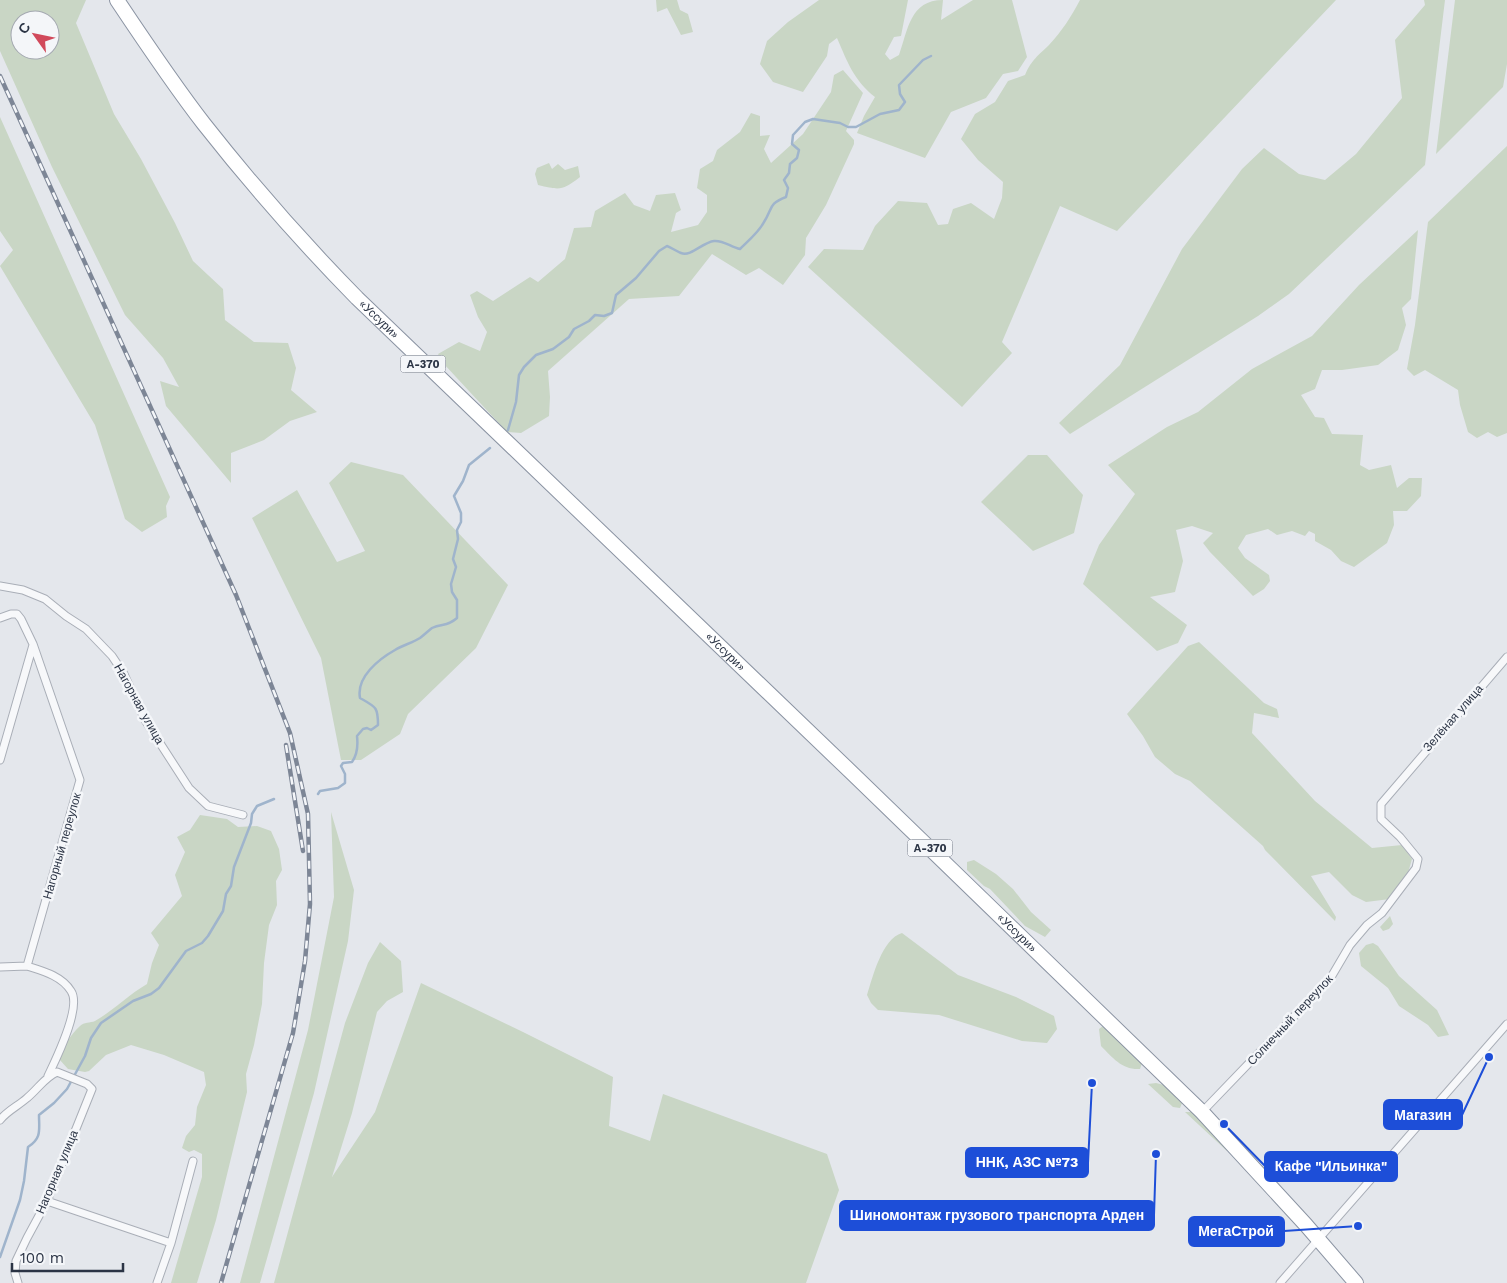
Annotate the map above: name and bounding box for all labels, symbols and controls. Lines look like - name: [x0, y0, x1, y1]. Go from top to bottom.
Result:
- north arrow: [10, 10, 60, 60]
- text: С: [15, 19, 34, 37]
- street label: «Уссури»: [356, 297, 402, 342]
- road number: А-370: [400, 356, 446, 372]
- street label: «Уссури»: [703, 629, 748, 674]
- street label: Нагорная улица: [111, 661, 167, 747]
- street label: Зелёная улица: [1420, 681, 1486, 754]
- street label: Нагорный переулок: [40, 790, 84, 901]
- road number: А-370: [908, 840, 952, 856]
- street label: «Уссури»: [994, 910, 1040, 955]
- street label: Солнечный переулок: [1244, 971, 1336, 1068]
- callout: Магазин: [1384, 1100, 1462, 1129]
- text: Магазин: [1394, 1107, 1452, 1123]
- street label: Нагорная улица: [33, 1128, 81, 1216]
- callout: ННК, АЗС №73: [966, 1148, 1088, 1177]
- callout: Кафе "Ильинка": [1265, 1152, 1397, 1181]
- text: ННК, АЗС №73: [976, 1154, 1078, 1170]
- text: Кафе "Ильинка": [1275, 1158, 1387, 1174]
- callout: Шиномонтаж грузового транспорта Арден: [840, 1201, 1154, 1230]
- text: Шиномонтаж грузового транспорта Арден: [850, 1207, 1144, 1223]
- callout: МегаСтрой: [1189, 1217, 1284, 1246]
- text: МегаСтрой: [1198, 1223, 1274, 1239]
- scale bar: [12, 1240, 124, 1272]
- text: 100 m: [20, 1249, 64, 1267]

